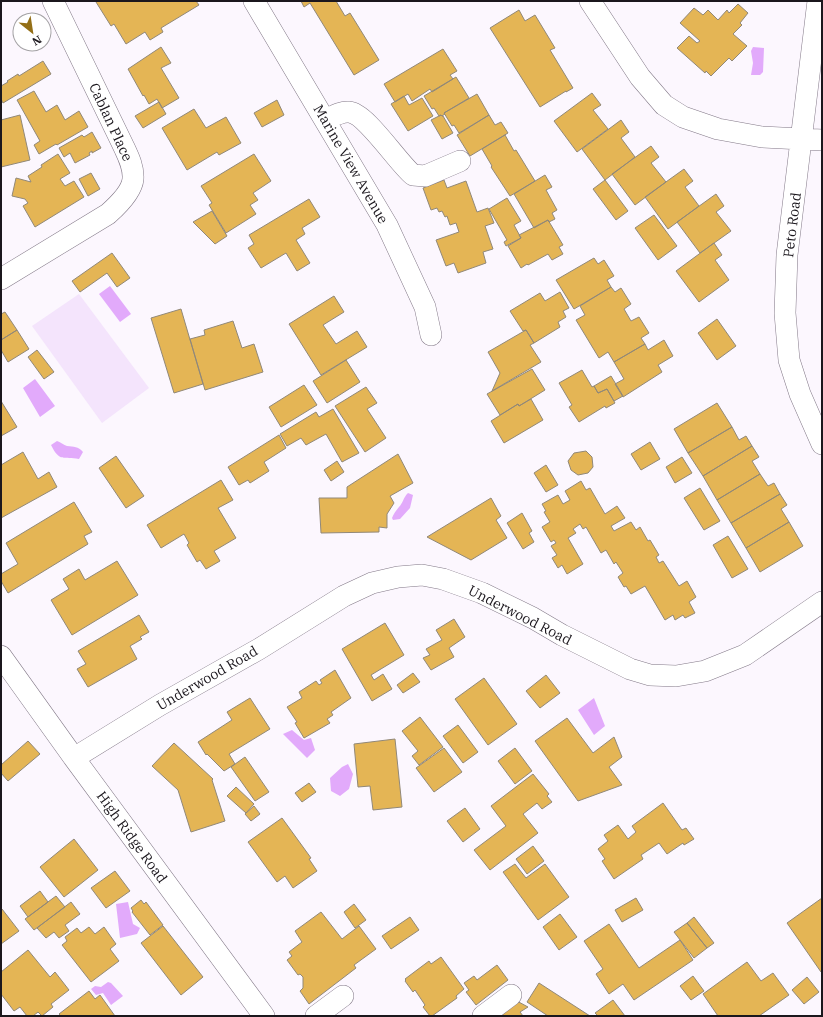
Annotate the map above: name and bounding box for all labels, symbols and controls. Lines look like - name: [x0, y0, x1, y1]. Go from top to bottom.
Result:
- north arrow: [12, 12, 52, 52]
- text: N: [29, 32, 44, 49]
- street label: Cablan Place: [85, 80, 137, 164]
- street label: Marine View Avenue: [310, 101, 392, 227]
- street label: Peto Road: [779, 191, 805, 259]
- street label: Underwood Road: [465, 581, 575, 649]
- street label: Underwood Road: [153, 641, 261, 714]
- street label: High Ridge Road: [93, 788, 172, 887]

